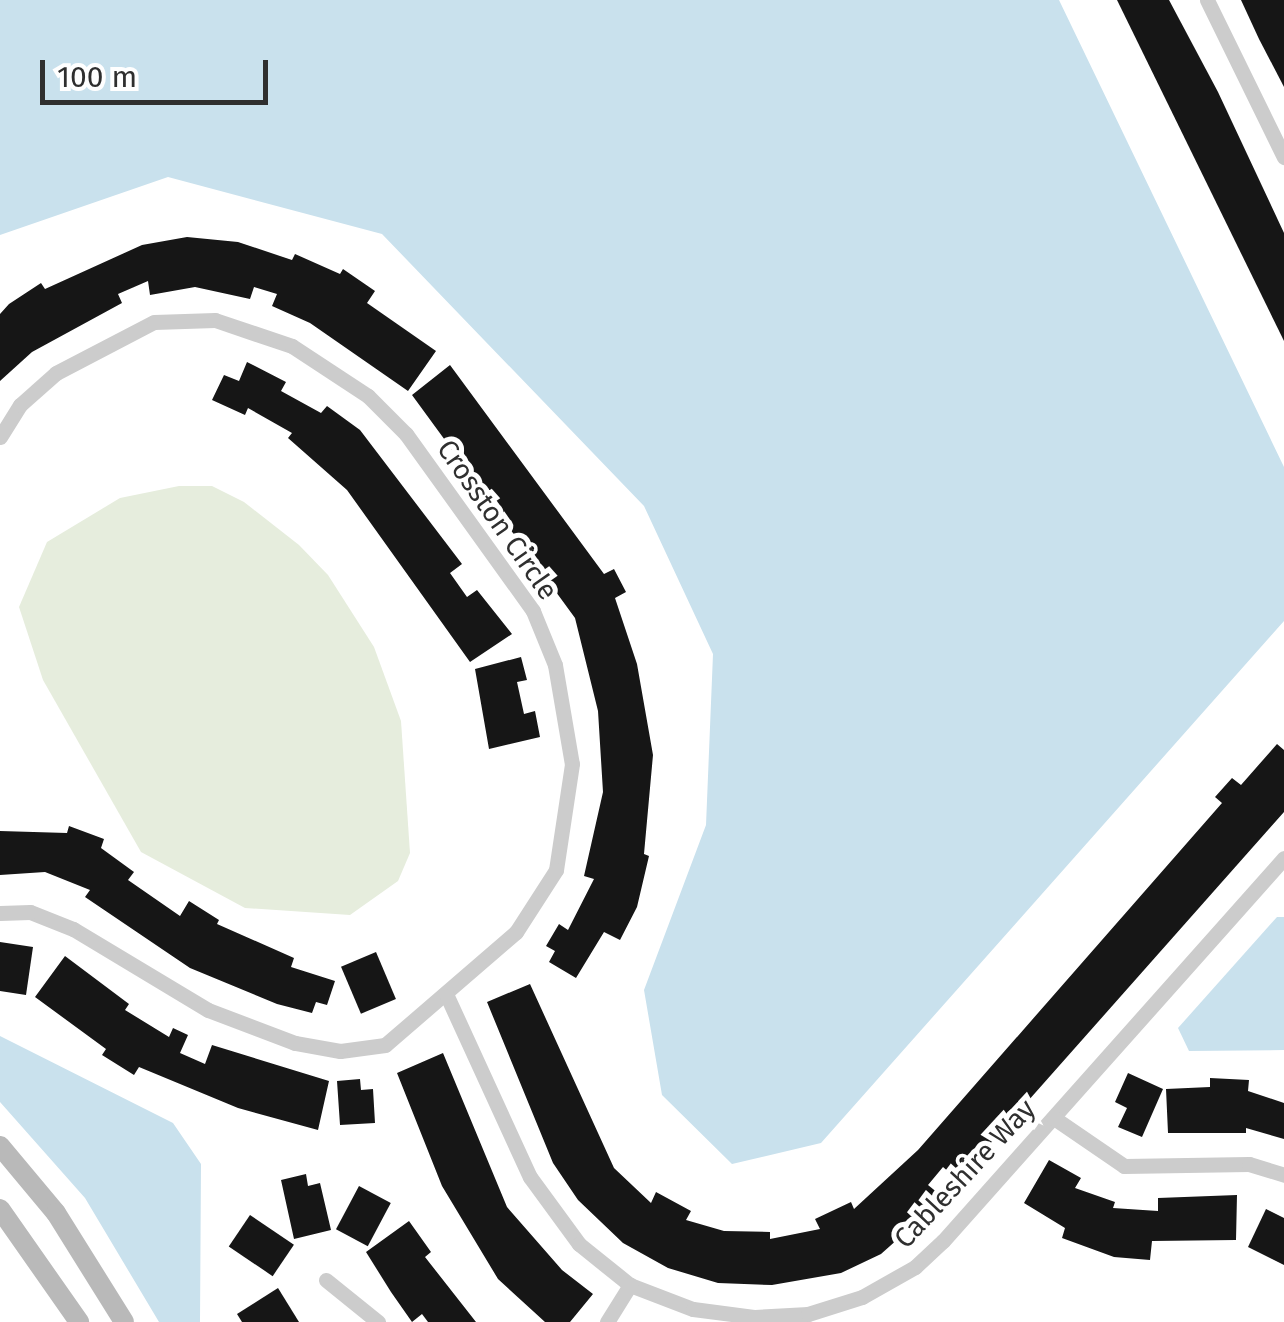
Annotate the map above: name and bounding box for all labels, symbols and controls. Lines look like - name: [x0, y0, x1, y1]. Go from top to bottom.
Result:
- scale bar: [45, 40, 272, 102]
- text: 100 m: [57, 59, 137, 95]
- street label: Crosston Circle: [429, 434, 565, 606]
- street label: Cableshire Way: [887, 1093, 1043, 1255]

